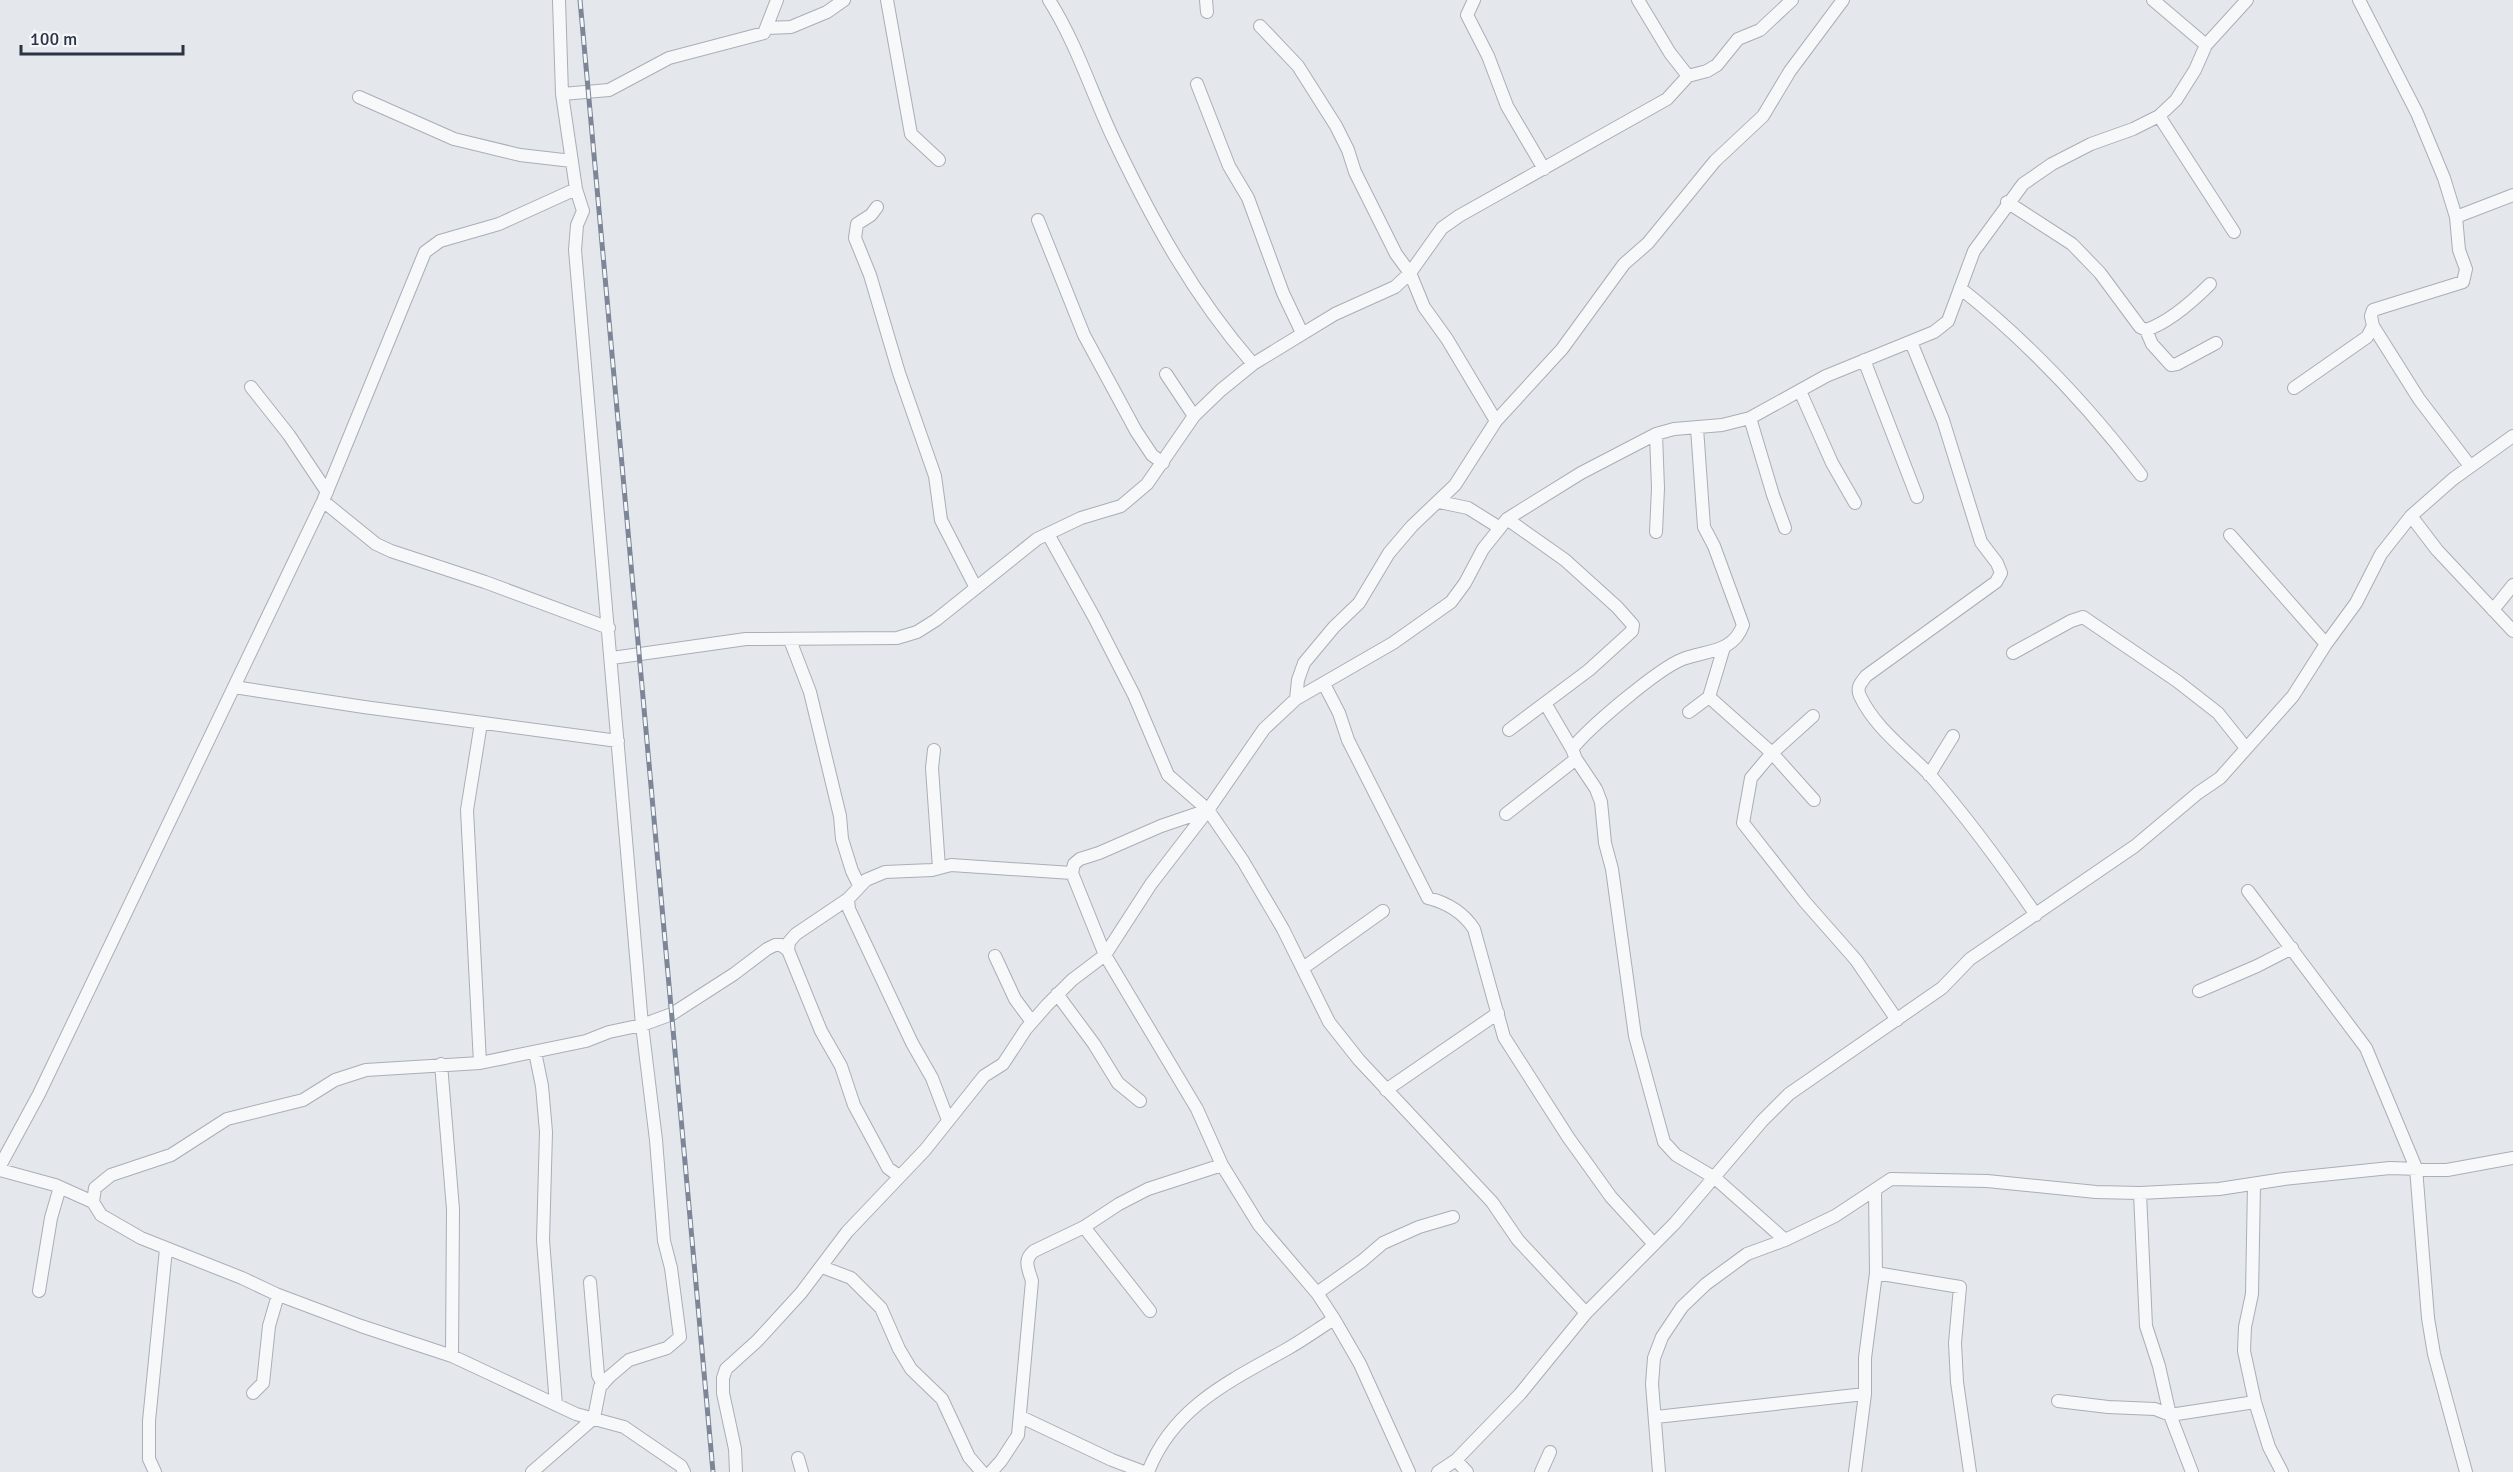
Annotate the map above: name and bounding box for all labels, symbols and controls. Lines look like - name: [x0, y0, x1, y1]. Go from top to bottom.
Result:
- scale bar: [21, 18, 183, 56]
- text: 100 m: [30, 28, 77, 50]

